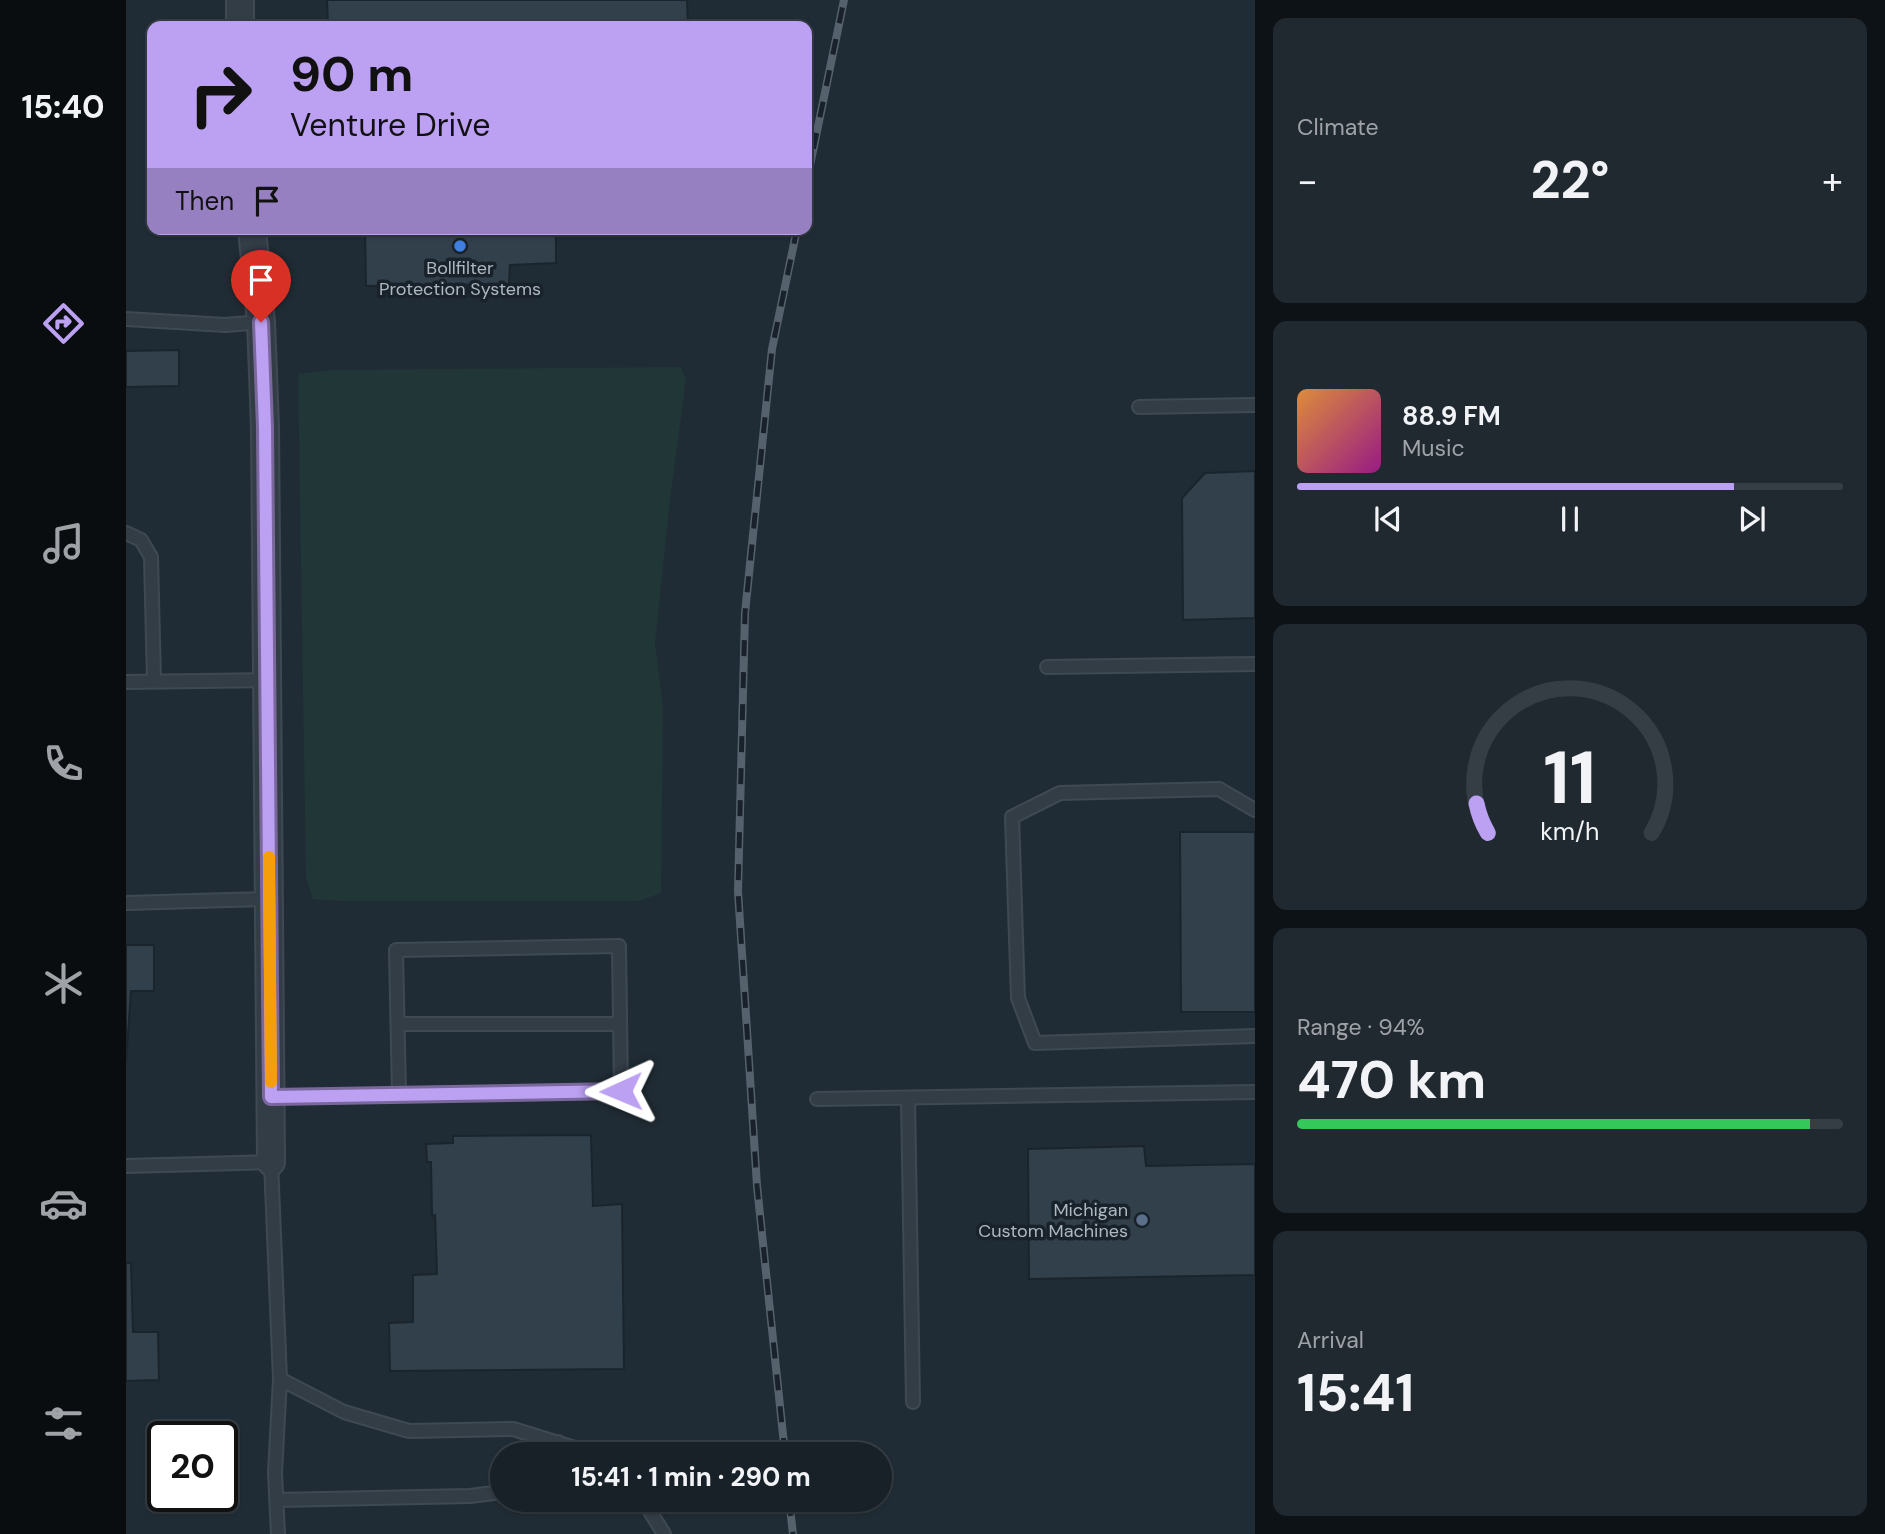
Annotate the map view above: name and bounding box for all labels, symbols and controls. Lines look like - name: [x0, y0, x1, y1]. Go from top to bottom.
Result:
- text: 90 m: [290, 42, 413, 106]
- icon: right: [175, 49, 266, 140]
- text: 15:40: [21, 86, 105, 128]
- text: Venture Drive: [290, 104, 490, 146]
- text: Climate: [1297, 112, 1379, 142]
- text: 22°: [1531, 146, 1609, 214]
- text: −: [1297, 156, 1318, 206]
- text: +: [1822, 156, 1843, 206]
- icon: arrive: [248, 182, 286, 220]
- text: Then: [175, 184, 234, 218]
- marker: Bollfilter Protection Systems: [452, 238, 468, 254]
- pin: [231, 250, 291, 322]
- place label: Bollfilter Protection Systems: [379, 256, 541, 301]
- icon: arrive: [242, 261, 280, 299]
- icon: directions: [39, 299, 88, 348]
- text: 88.9 FM: [1402, 399, 1501, 433]
- text: Music: [1402, 433, 1465, 463]
- icon: previous: [1369, 500, 1407, 538]
- icon: pause: [1551, 500, 1589, 538]
- icon: next: [1733, 500, 1771, 538]
- icon: music: [39, 519, 88, 568]
- text: 11: [1544, 731, 1597, 826]
- icon: phone: [39, 739, 88, 788]
- text: km/h: [1540, 815, 1600, 848]
- icon: climate: [39, 959, 88, 1008]
- text: Range · 94%: [1297, 1012, 1425, 1042]
- text: 470 km: [1297, 1046, 1486, 1114]
- position arrow: [584, 1054, 658, 1128]
- icon: car: [39, 1179, 88, 1228]
- place label: Michigan Custom Machines: [978, 1198, 1128, 1243]
- marker: Michigan Custom Machines: [1134, 1212, 1150, 1228]
- text: Arrival: [1297, 1325, 1364, 1355]
- text: 15:41: [1297, 1359, 1414, 1427]
- icon: filters: [39, 1399, 88, 1448]
- speed limit sign: 20: [147, 1421, 238, 1512]
- text: 15:41 · 1 min · 290 m: [571, 1460, 811, 1494]

